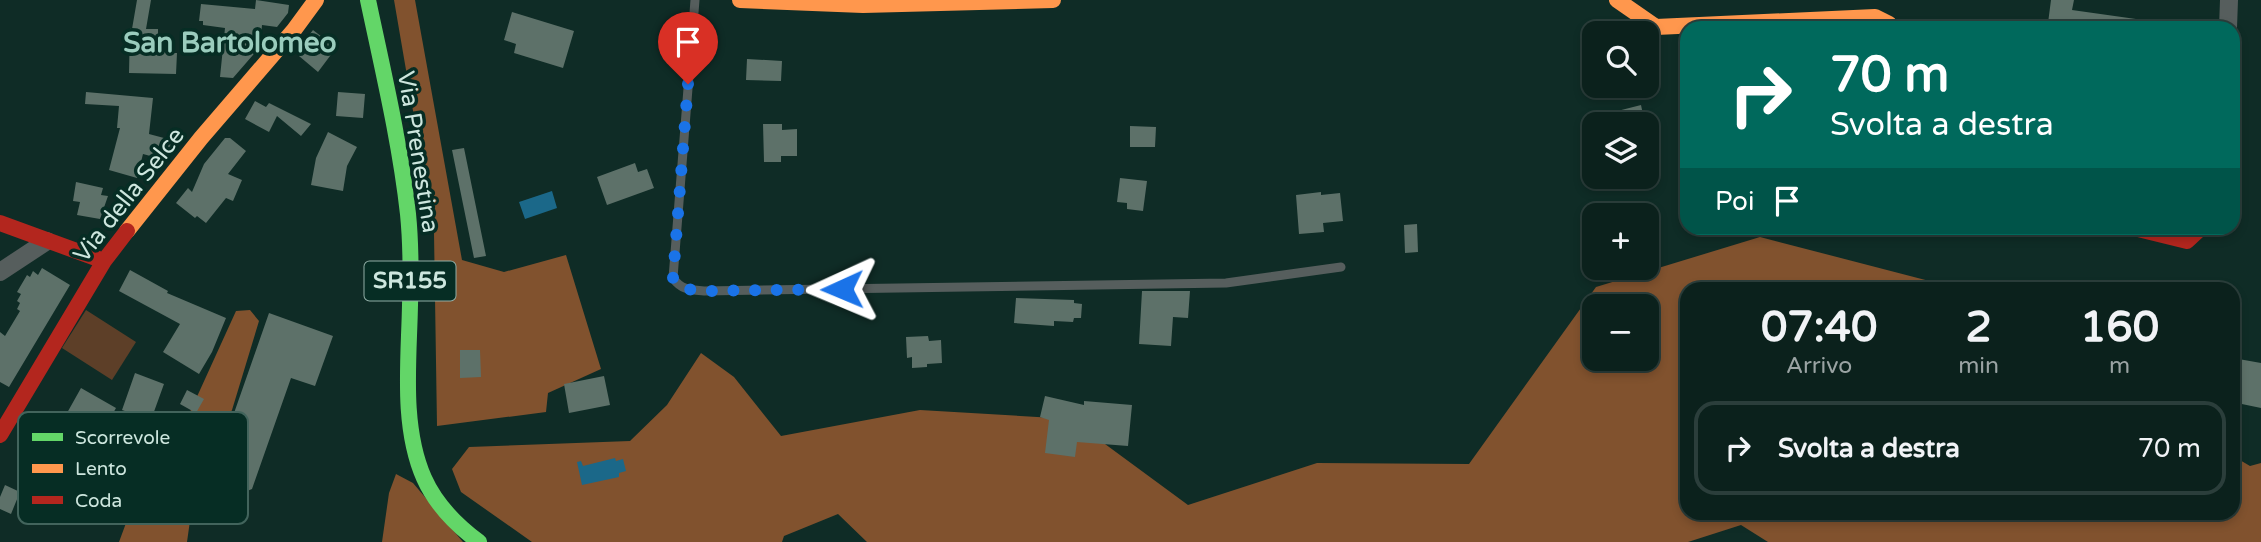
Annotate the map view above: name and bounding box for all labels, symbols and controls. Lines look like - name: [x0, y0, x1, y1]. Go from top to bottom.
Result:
- pin: [658, 12.0, 718, 84]
- map controls: [1582, 21, 1659, 371]
- button: search: [1582, 21, 1659, 98]
- icon: arrive: [669, 23, 707, 61]
- district label: San Bartolomeo: [123, 26, 337, 60]
- text: 70 m: [1830, 46, 1949, 105]
- icon: right: [1715, 49, 1806, 140]
- street label: Via Prenestina: [391, 69, 445, 235]
- text: Svolta a destra: [1830, 106, 2054, 144]
- button: layers: [1582, 112, 1659, 189]
- street label: Via della Selce: [67, 122, 191, 268]
- icon: arrive: [1768, 182, 1806, 220]
- text: Poi: [1715, 186, 1754, 217]
- button: +: [1582, 203, 1659, 280]
- position arrow: [805, 252, 879, 326]
- road number: SR155: [364, 262, 456, 300]
- button: −: [1582, 294, 1659, 371]
- text: 07:40: [1761, 302, 1877, 353]
- text: 2: [1965, 302, 1992, 353]
- text: 160: [2080, 302, 2159, 353]
- text: Arrivo: [1786, 352, 1852, 380]
- text: min: [1958, 352, 1999, 380]
- text: m: [2109, 352, 2130, 380]
- legend: [18, 412, 248, 524]
- text: Scorrevole: [75, 427, 170, 449]
- icon: right: [1719, 429, 1757, 467]
- text: Svolta a destra: [1778, 433, 1960, 464]
- text: 70 m: [2138, 433, 2201, 464]
- text: Lento: [75, 458, 127, 480]
- text: Coda: [75, 490, 122, 512]

